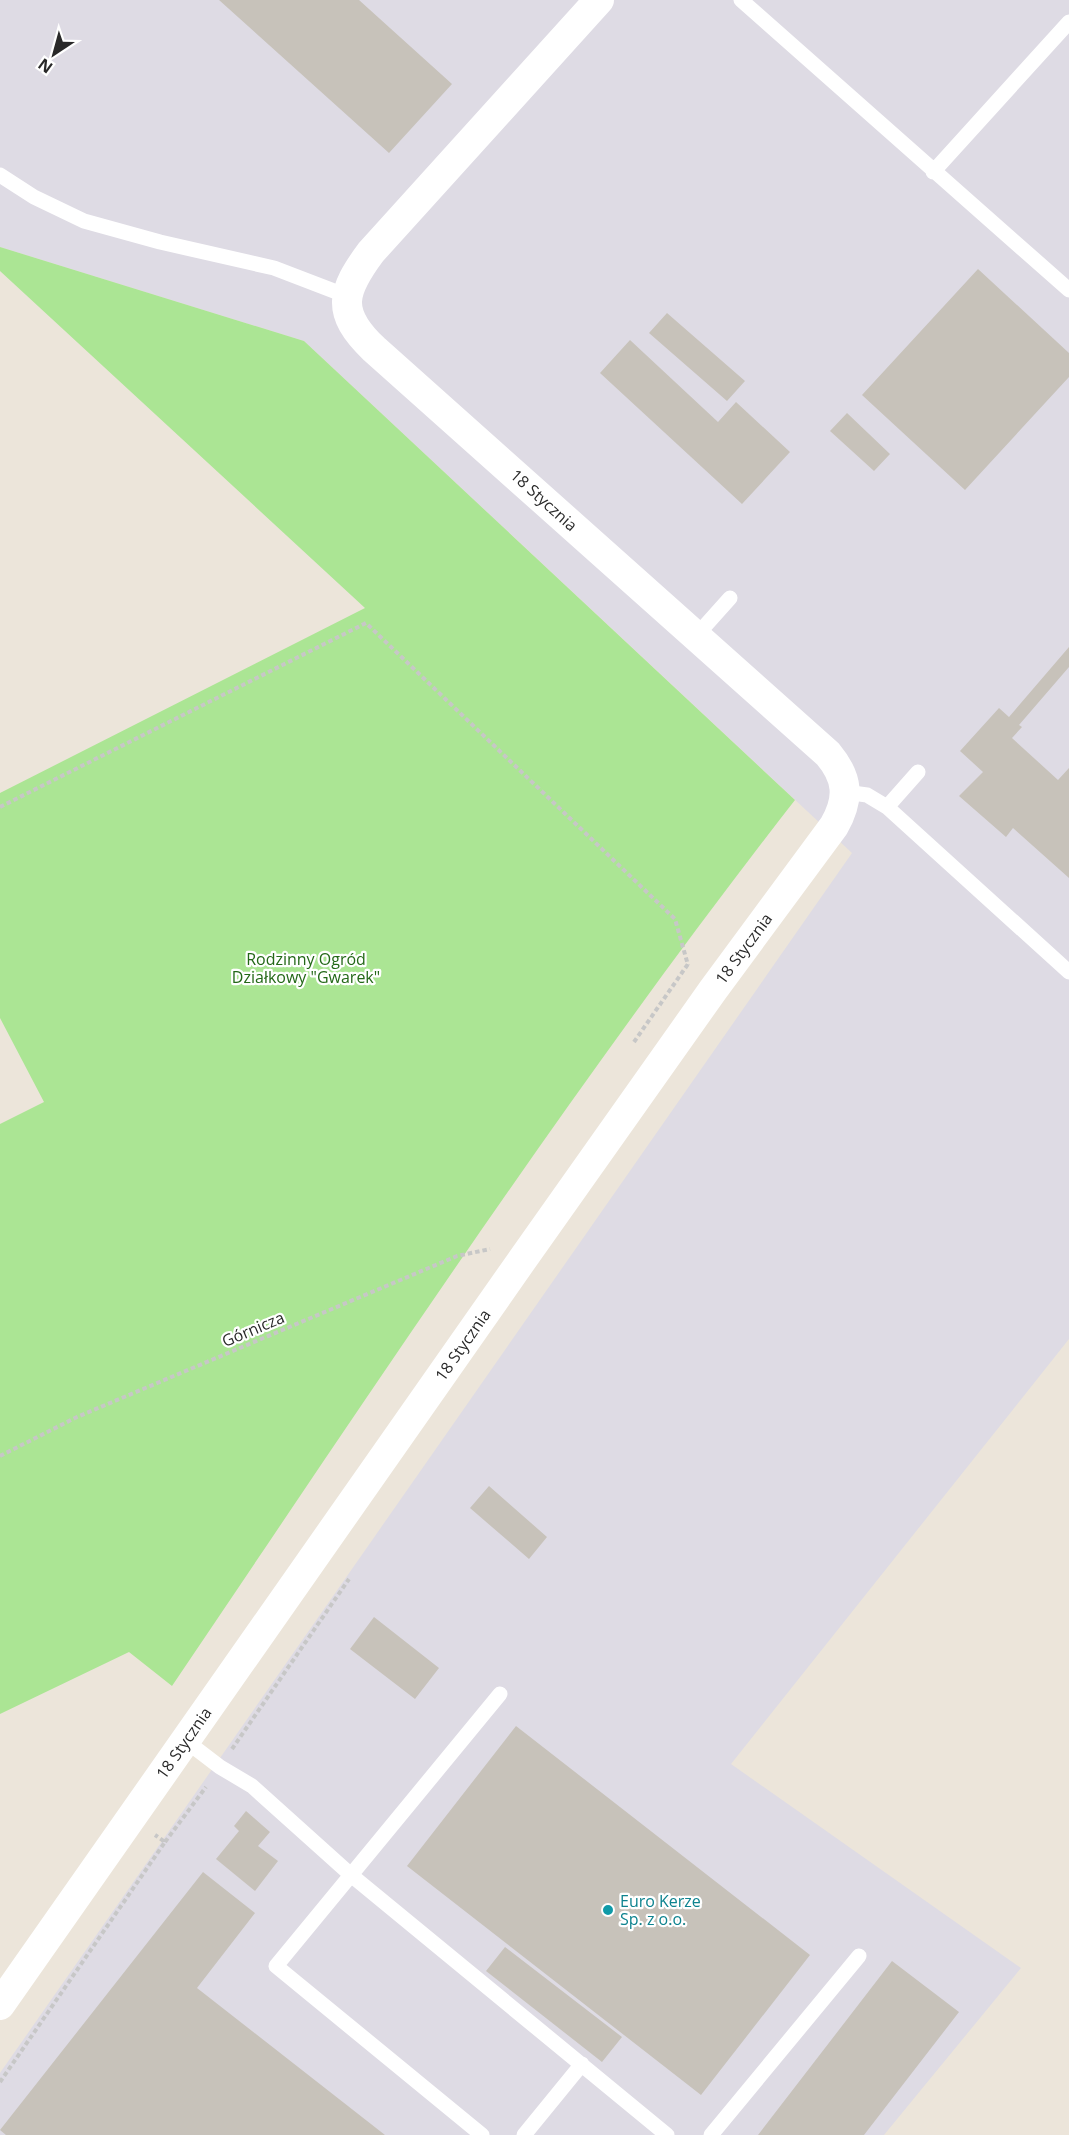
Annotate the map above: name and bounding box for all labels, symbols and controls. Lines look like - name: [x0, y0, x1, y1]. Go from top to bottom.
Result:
- north arrow: [24, 24, 84, 84]
- text: N: [33, 53, 57, 79]
- street label: 18 Stycznia: [506, 464, 582, 536]
- street label: 18 Stycznia: [710, 909, 777, 988]
- park label: Rodzinny Ogród Działkowy "Gwarek": [232, 948, 380, 988]
- street label: 18 Stycznia: [430, 1305, 495, 1385]
- street label: Górnicza: [218, 1306, 288, 1352]
- street label: 18 Stycznia: [151, 1703, 216, 1783]
- place label: Euro Kerze Sp. z o.o.: [620, 1890, 701, 1930]
- marker: Euro Kerze Sp. z o.o.: [601, 1903, 615, 1917]

